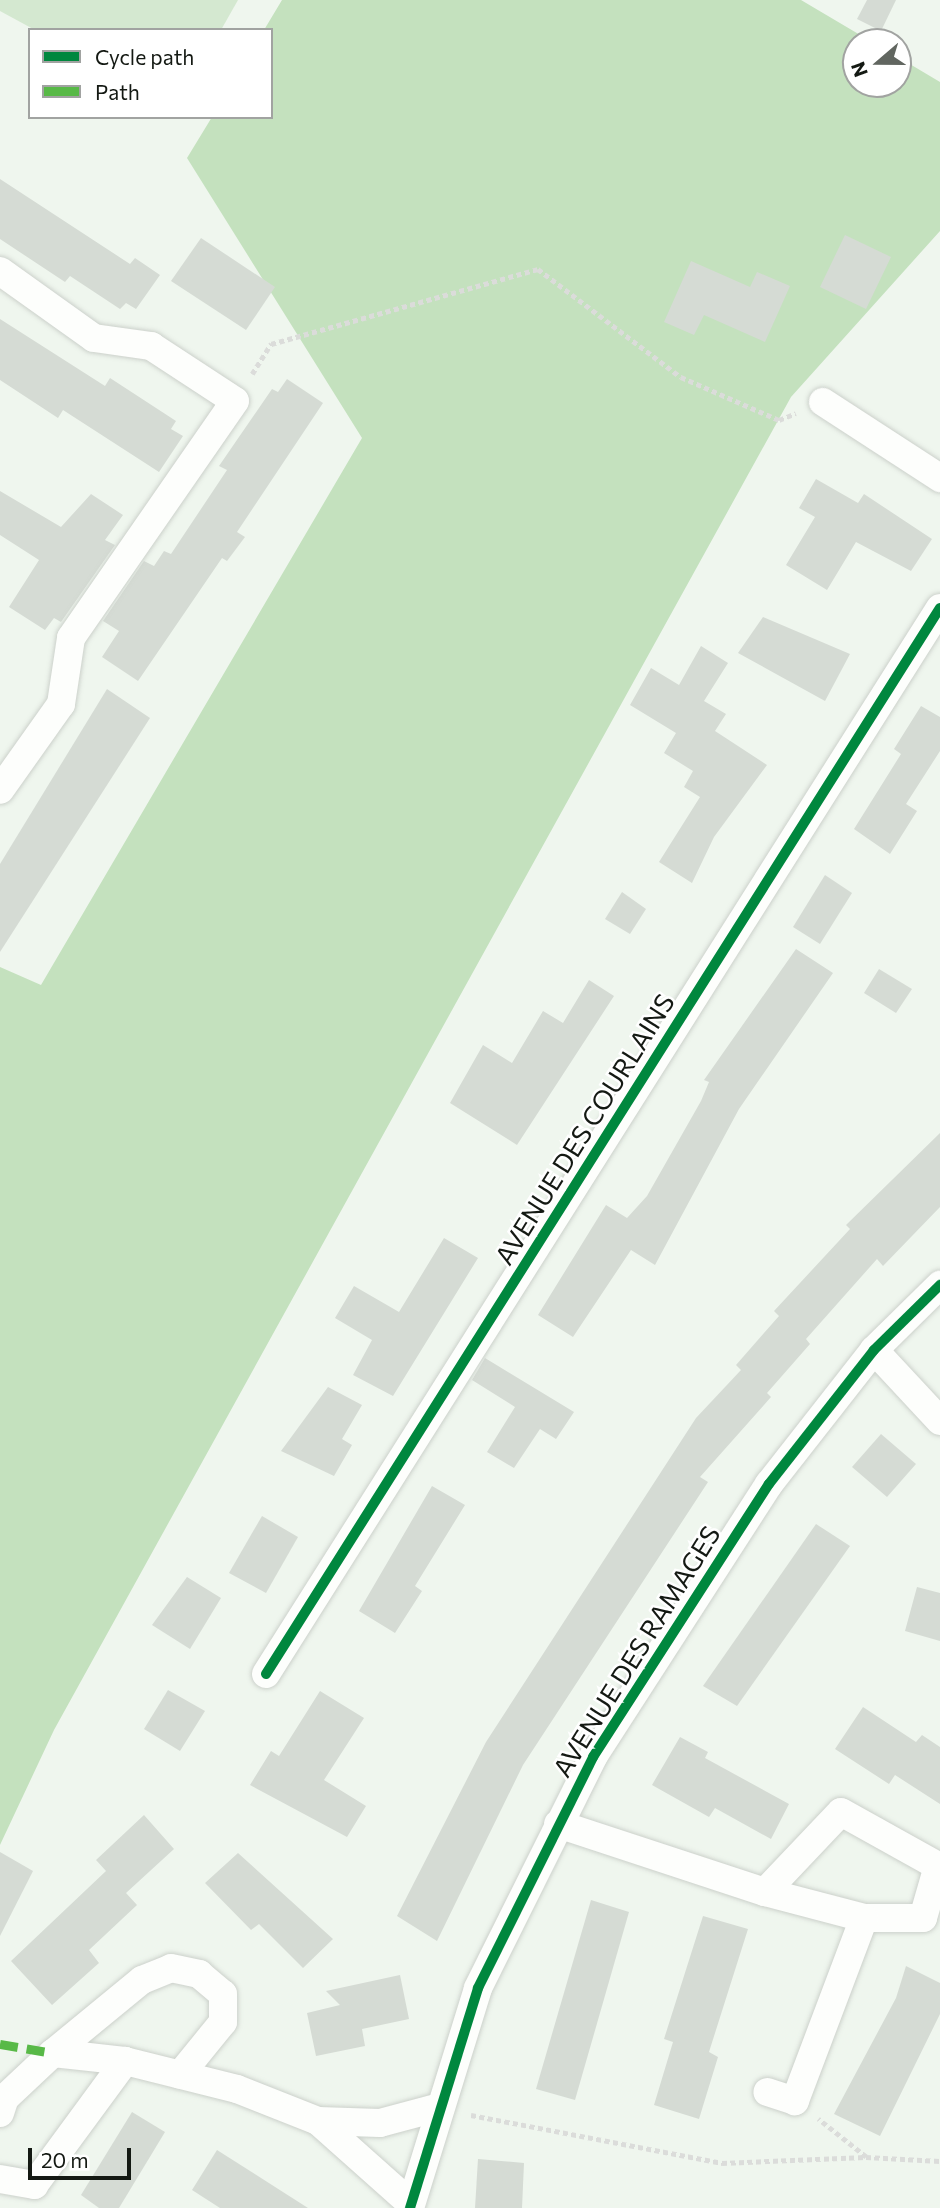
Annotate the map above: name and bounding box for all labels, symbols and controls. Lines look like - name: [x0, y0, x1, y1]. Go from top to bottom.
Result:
- legend: [28, 28, 273, 119]
- north arrow: [842, 28, 912, 98]
- text: Cycle path: [95, 44, 194, 69]
- text: N: [845, 59, 872, 80]
- text: Path: [95, 79, 140, 104]
- street label: AVENUE DES COURLAINS: [488, 988, 680, 1270]
- street label: AVENUE DES RAMAGES: [546, 1520, 726, 1782]
- scale bar: [32, 2134, 135, 2178]
- text: 20 m: [41, 2147, 89, 2172]

